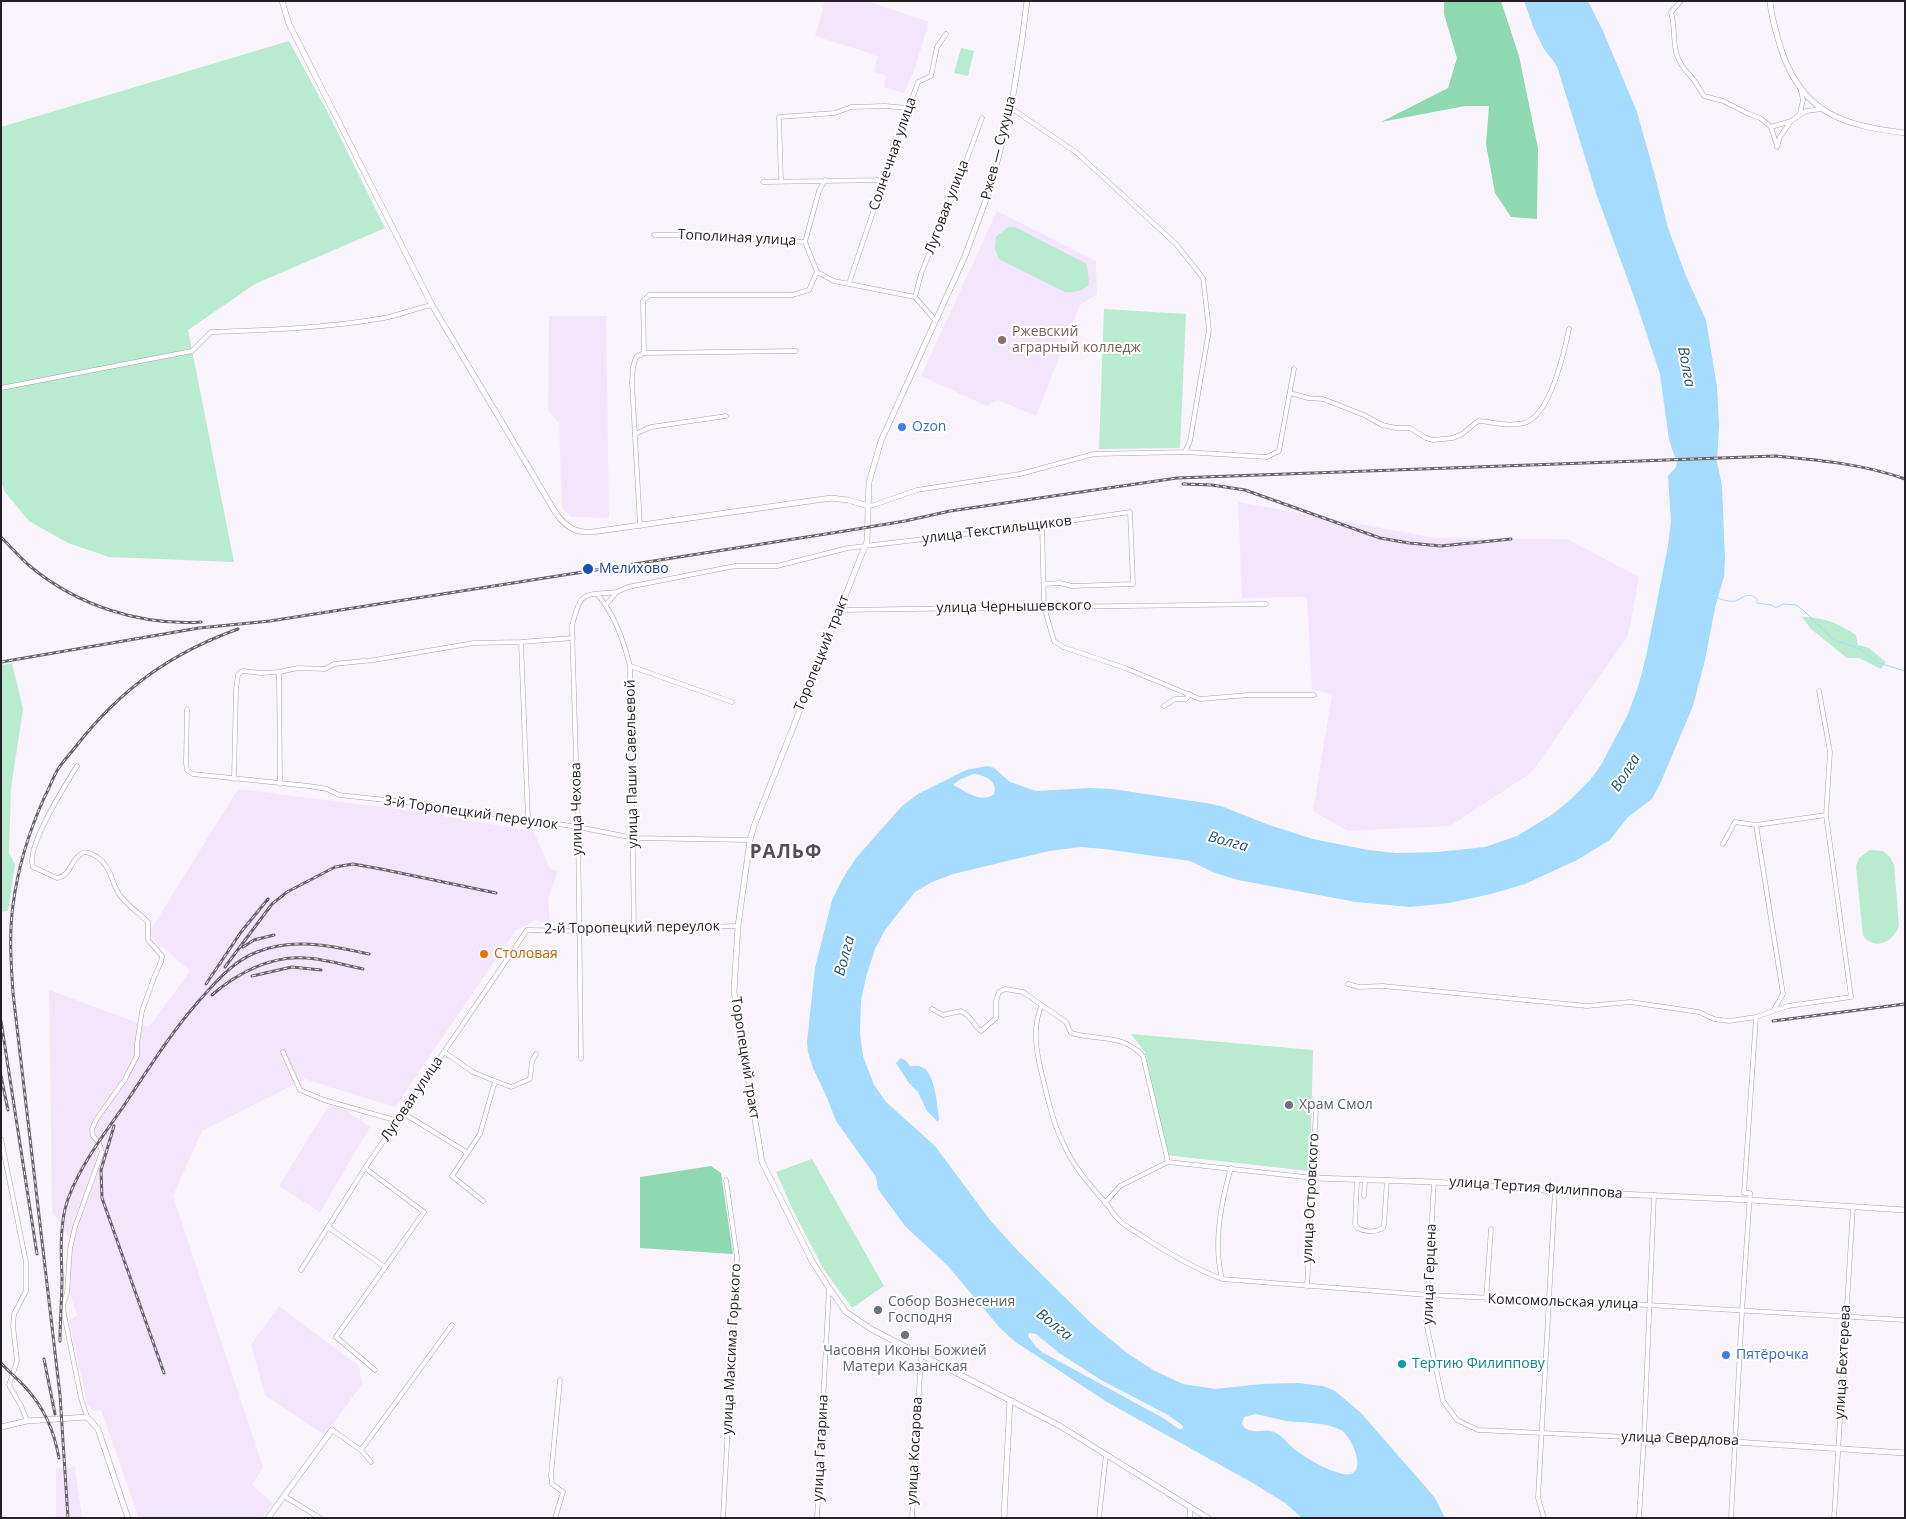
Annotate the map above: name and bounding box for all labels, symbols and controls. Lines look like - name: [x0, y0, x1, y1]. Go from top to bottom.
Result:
- street label: Ржев — Сухуша: [978, 94, 1020, 202]
- street label: Солнечная улица: [866, 95, 920, 213]
- street label: Луговая улица: [921, 158, 973, 256]
- street label: Тополиная улица: [677, 227, 797, 249]
- place label: Ржевский аграрный колледж: [1012, 324, 1141, 357]
- marker: Ржевский аграрный колледж: [996, 334, 1008, 346]
- water label: Волга: [1673, 345, 1699, 389]
- place label: Ozon: [912, 419, 946, 435]
- marker: Ozon: [896, 421, 908, 433]
- street label: улица Текстильщиков: [921, 512, 1073, 548]
- place label: Мелихово: [599, 561, 669, 577]
- marker: Мелихово: [581, 562, 595, 576]
- street label: Торопецкий тракт: [791, 592, 853, 714]
- street label: улица Чернышевского: [936, 597, 1092, 617]
- street label: улица Паши Савельевой: [622, 679, 642, 849]
- water label: Волга: [1607, 751, 1645, 795]
- street label: улица Чехова: [568, 762, 586, 856]
- street label: 3-й Торопецкий переулок: [383, 792, 559, 834]
- water label: Волга: [1206, 828, 1250, 856]
- district label: РАЛЬФ: [749, 842, 823, 864]
- street label: 2-й Торопецкий переулок: [544, 918, 720, 938]
- water label: Волга: [831, 934, 859, 978]
- place label: Столовая: [494, 946, 558, 962]
- marker: Столовая: [478, 948, 490, 960]
- street label: Торопецкий тракт: [727, 996, 763, 1120]
- street label: Луговая улица: [377, 1053, 447, 1145]
- place label: Храм Смол: [1299, 1097, 1373, 1113]
- marker: Храм Смол: [1283, 1099, 1295, 1111]
- street label: улица Островского: [1299, 1133, 1323, 1263]
- street label: улица Тертия Филиппова: [1449, 1174, 1623, 1202]
- street label: улица Герцена: [1420, 1223, 1440, 1325]
- street label: улица Максима Горького: [719, 1263, 745, 1435]
- street label: Комсомольская улица: [1487, 1291, 1639, 1313]
- place label: Собор Вознесения Господня: [888, 1294, 1015, 1326]
- marker: Собор Вознесения Господня: [872, 1304, 884, 1316]
- street label: улица Бехтерева: [1832, 1304, 1854, 1420]
- water label: Волга: [1032, 1305, 1076, 1345]
- marker: Часовня Иконы Божией Матери Казанская: [899, 1329, 911, 1341]
- place label: Часовня Иконы Божией Матери Казанская: [823, 1343, 987, 1375]
- place label: Пятёрочка: [1736, 1347, 1809, 1363]
- marker: Пятёрочка: [1720, 1349, 1732, 1361]
- place label: Тертию Филиппову: [1412, 1356, 1545, 1372]
- marker: Тертию Филиппову: [1396, 1358, 1408, 1370]
- street label: улица Гагарина: [810, 1394, 832, 1502]
- street label: улица Косарова: [904, 1396, 926, 1506]
- street label: улица Свердлова: [1621, 1429, 1739, 1449]

